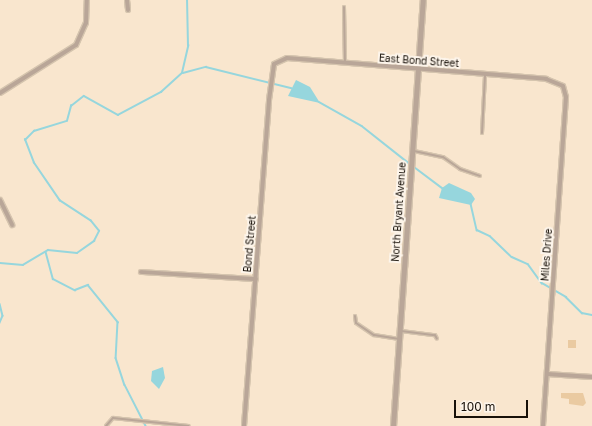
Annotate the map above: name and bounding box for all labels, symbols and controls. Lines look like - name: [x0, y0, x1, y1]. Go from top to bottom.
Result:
- street label: East Bond Street: [378, 52, 460, 70]
- street label: North Bryant Avenue: [390, 162, 408, 262]
- street label: Bond Street: [242, 215, 258, 273]
- street label: Miles Drive: [539, 228, 555, 282]
- scale bar: [456, 392, 530, 418]
- text: 100 m: [461, 399, 495, 414]

